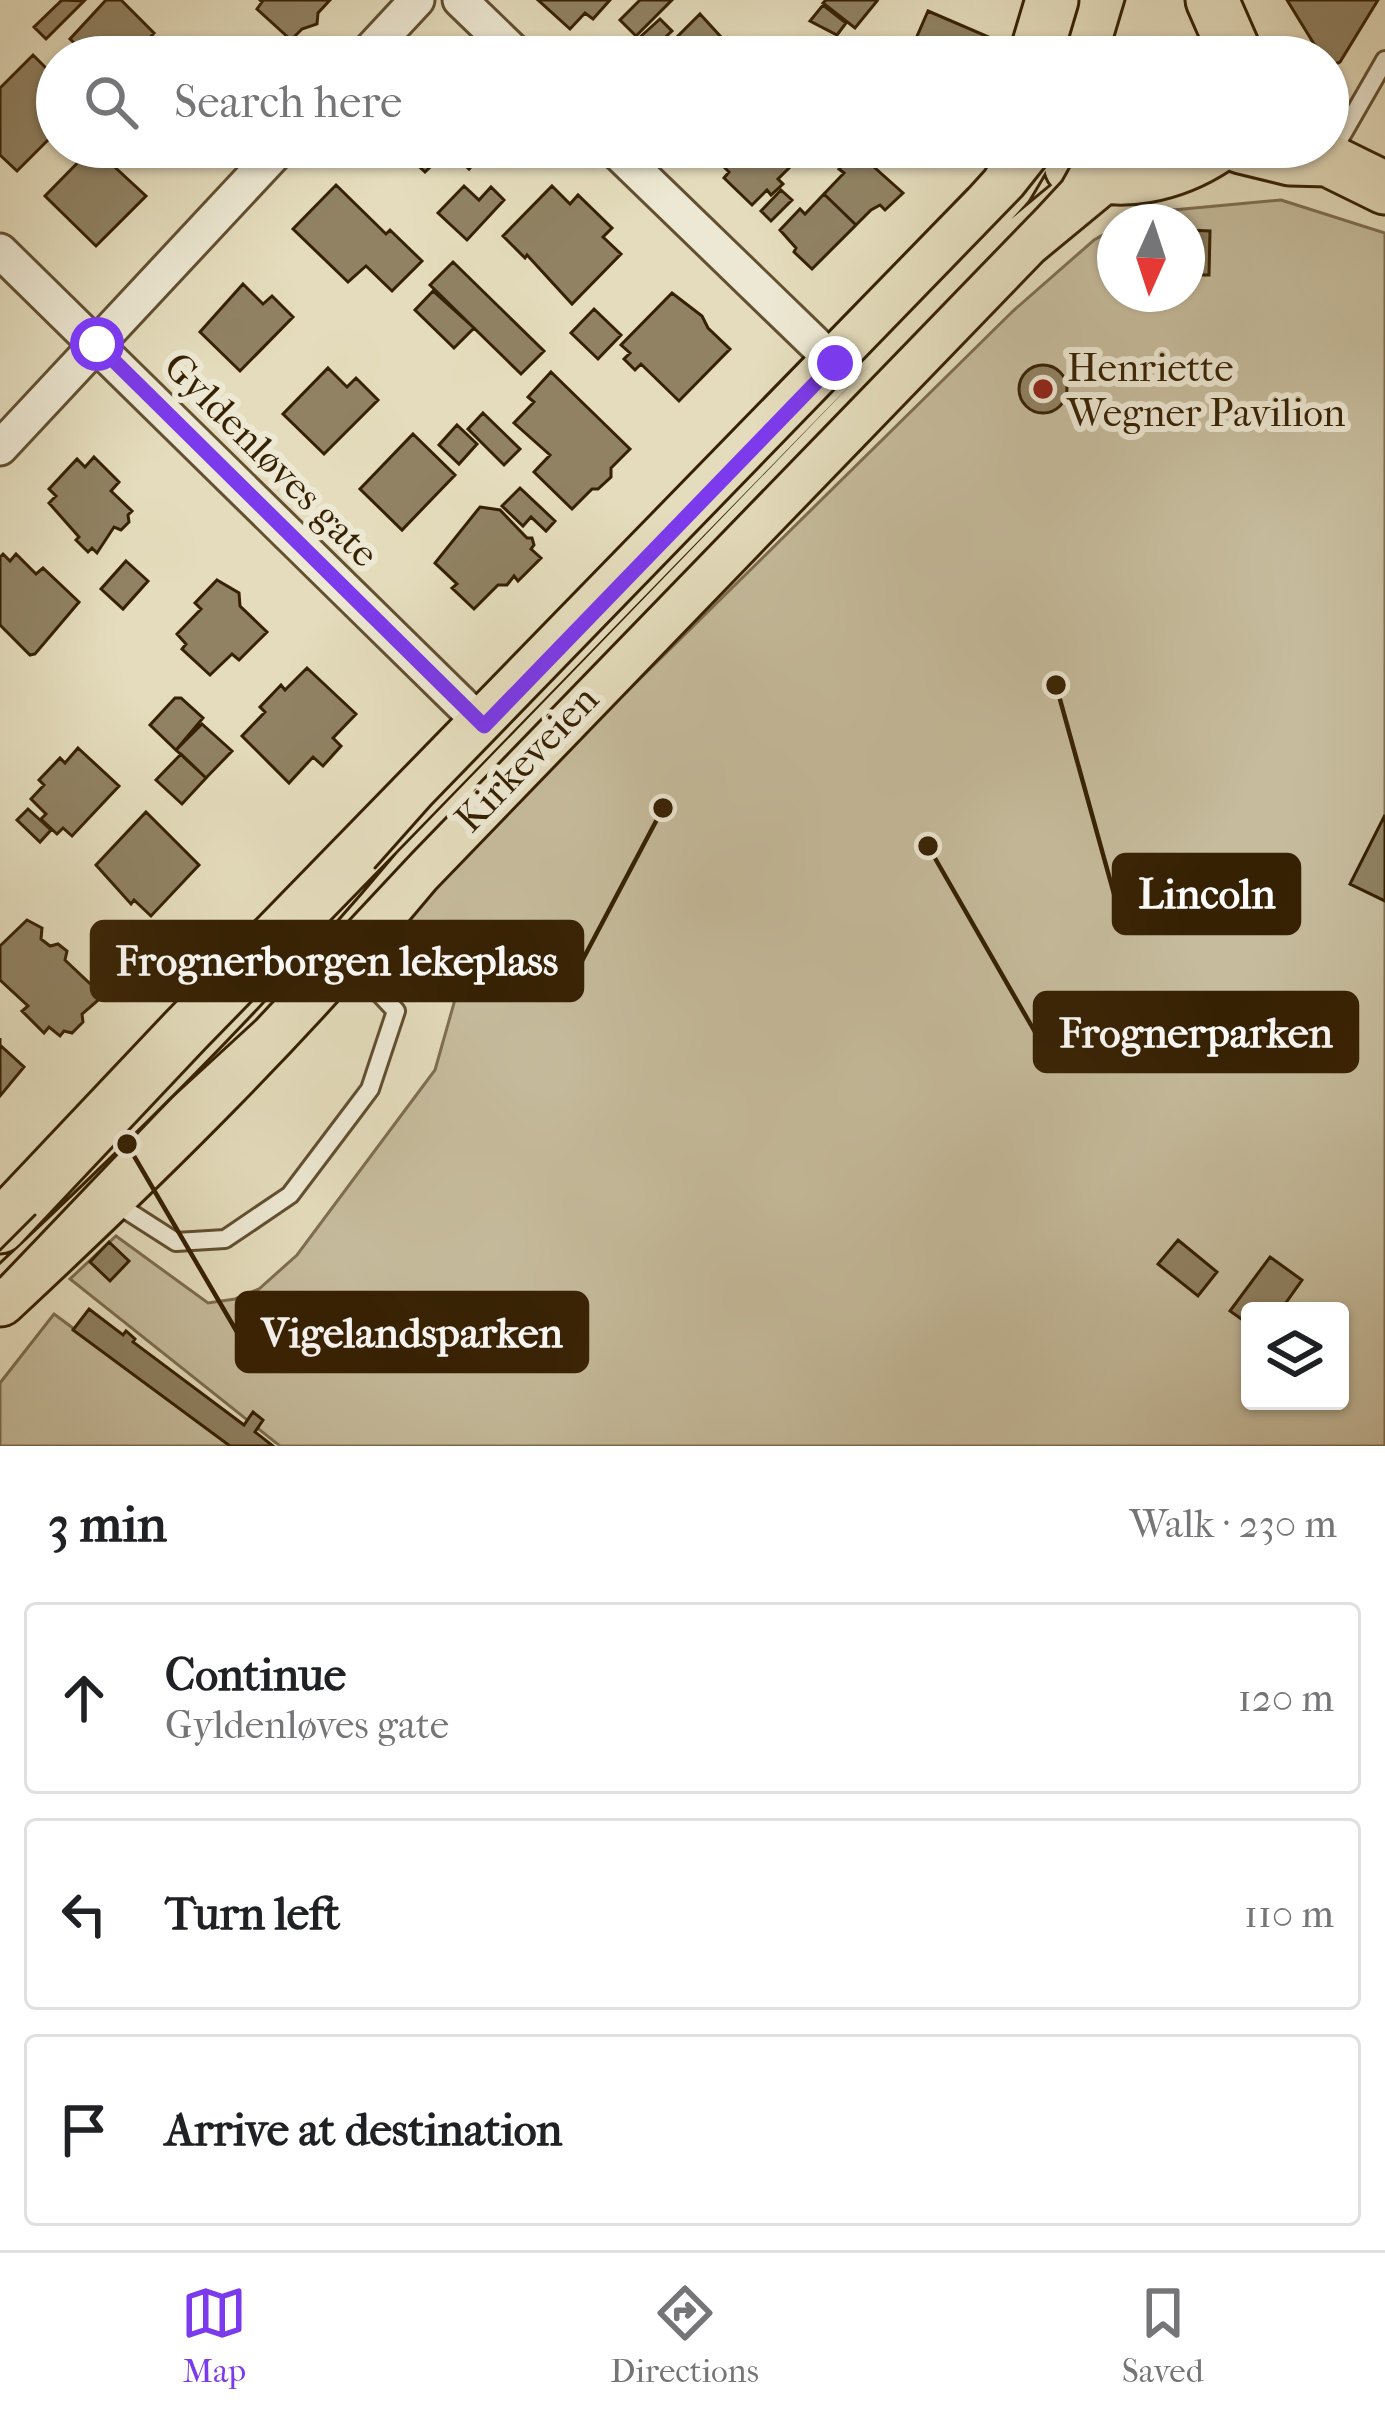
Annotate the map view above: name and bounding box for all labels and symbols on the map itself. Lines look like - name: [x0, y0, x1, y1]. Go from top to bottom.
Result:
- north arrow: [1097, 204, 1205, 312]
- route start: [70, 317, 124, 371]
- route end: [808, 336, 862, 390]
- street label: Gyldenløves gate: [155, 343, 388, 576]
- place label: Henriette Wegner Pavilion: [1066, 345, 1346, 436]
- marker: Henriette Wegner Pavilion: [1030, 376, 1056, 402]
- street label: Kirkeveien: [446, 676, 608, 841]
- callout: Lincoln: [1114, 855, 1299, 933]
- text: Lincoln: [1138, 870, 1276, 919]
- callout: Frognerborgen lekeplass: [92, 922, 582, 1000]
- text: Frognerborgen lekeplass: [116, 937, 558, 986]
- callout: Frognerparken: [1035, 993, 1357, 1071]
- text: Frognerparken: [1059, 1009, 1334, 1058]
- callout: Vigelandsparken: [237, 1293, 587, 1371]
- text: Vigelandsparken: [260, 1309, 564, 1358]

